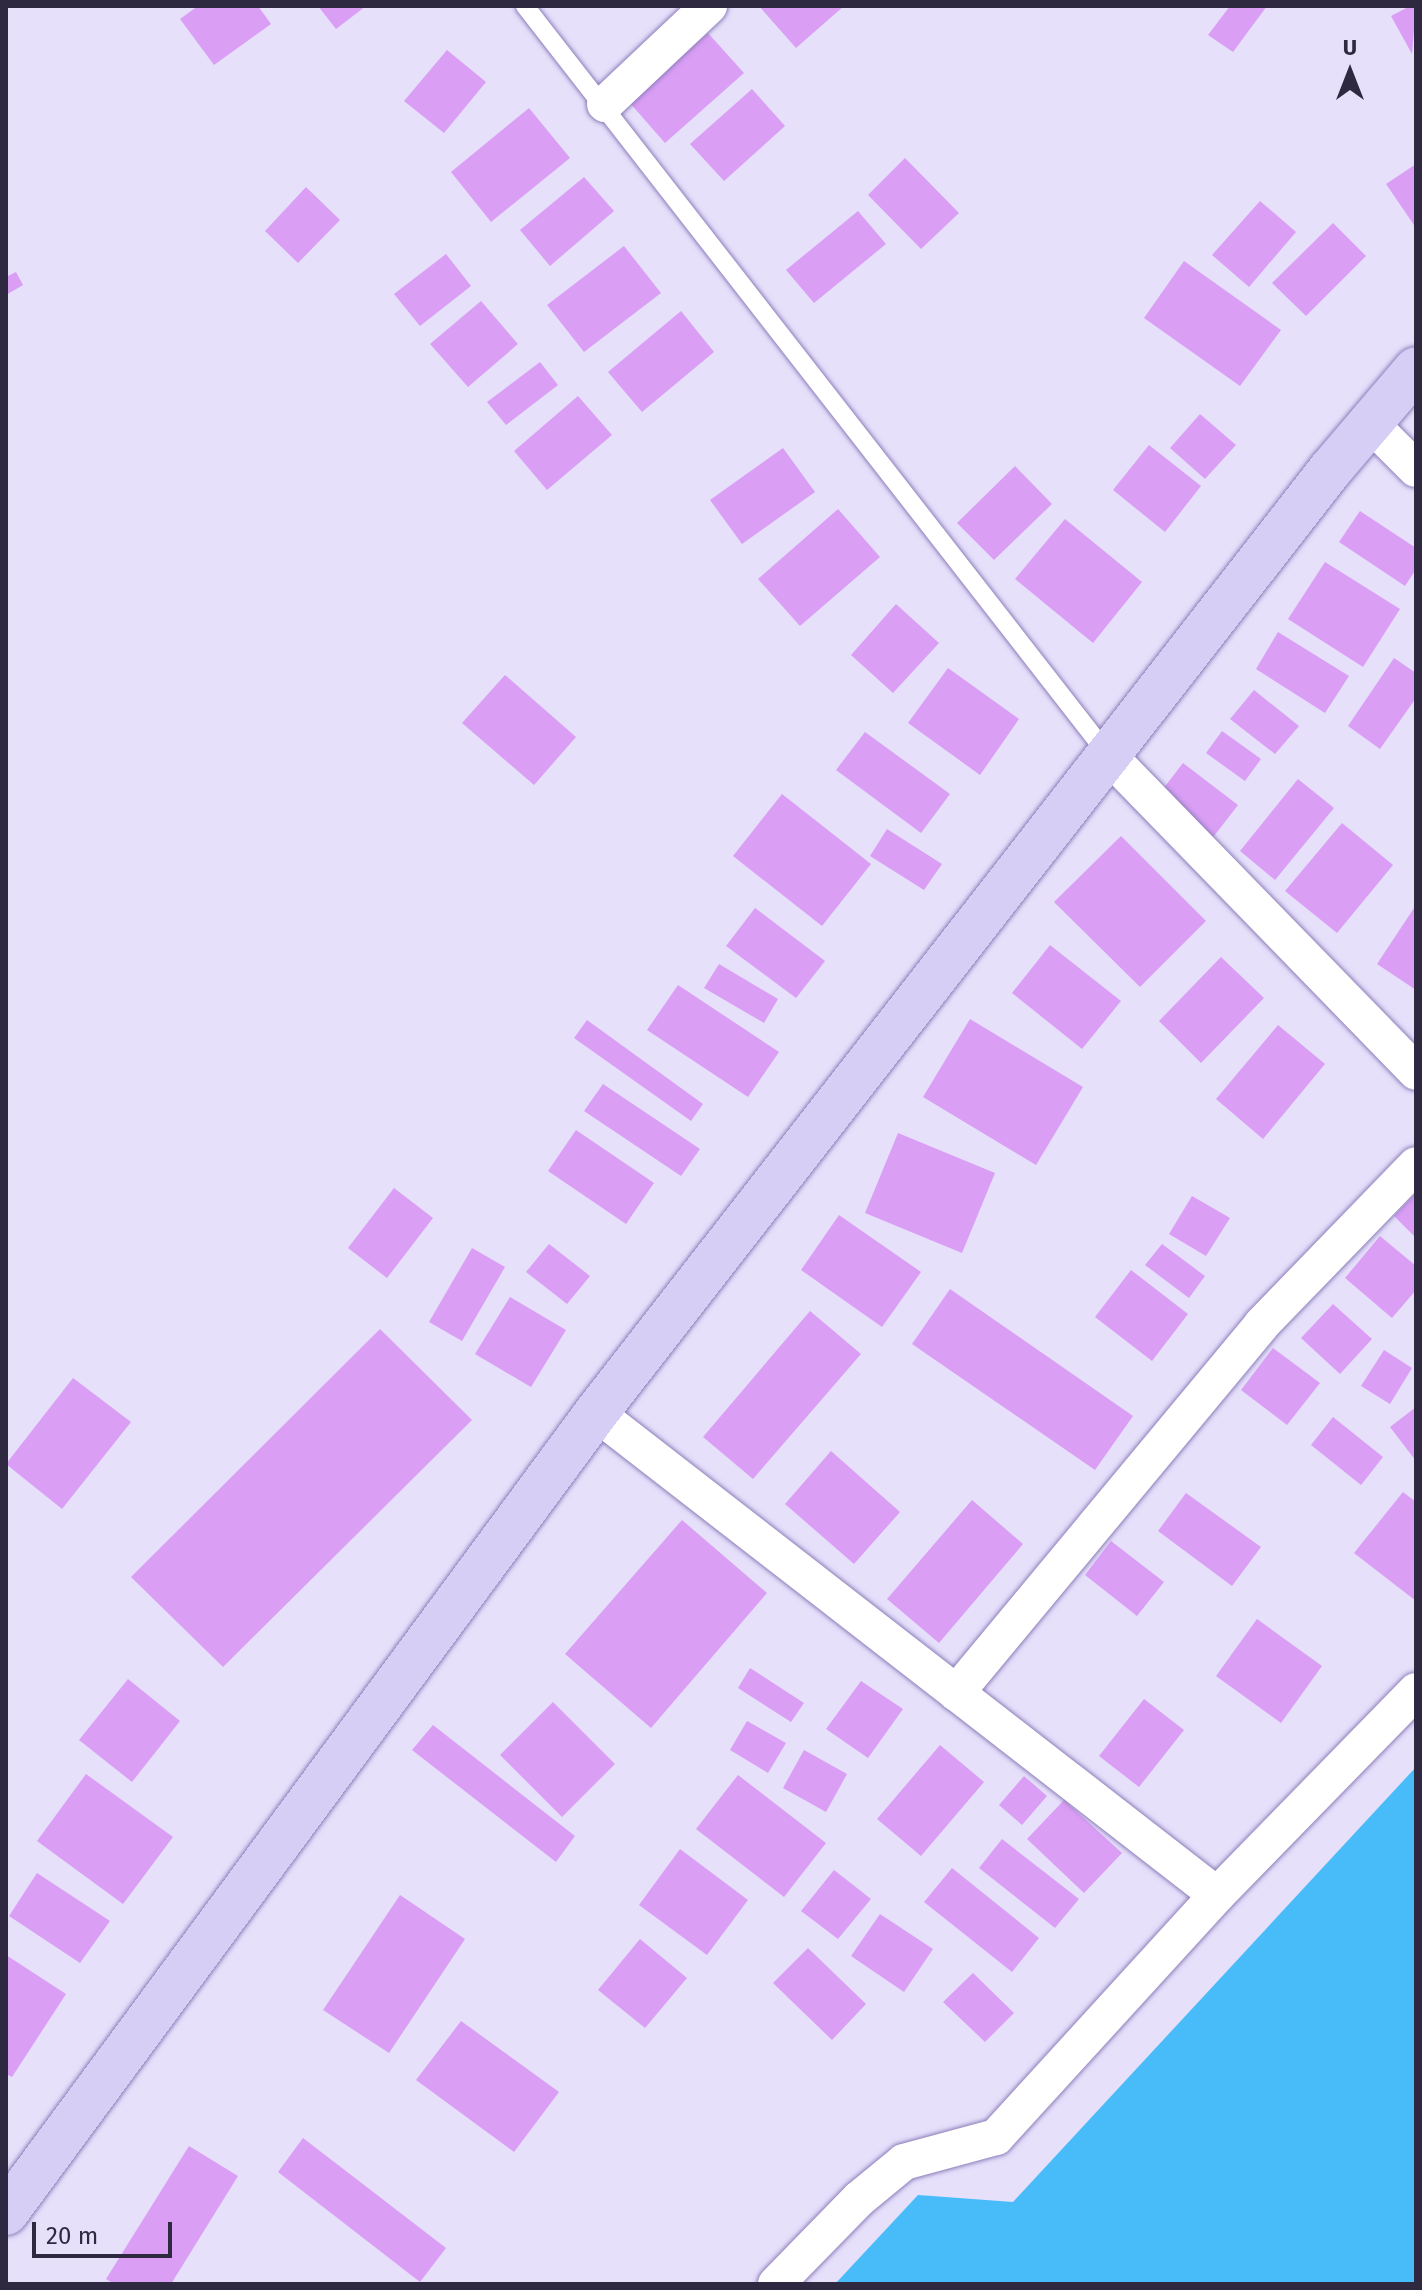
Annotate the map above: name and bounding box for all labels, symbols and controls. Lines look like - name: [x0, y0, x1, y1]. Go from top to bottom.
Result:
- north arrow: [1310, 32, 1390, 112]
- text: U: [1343, 34, 1357, 61]
- scale bar: [36, 2206, 176, 2256]
- text: 20 m: [46, 2222, 98, 2250]

